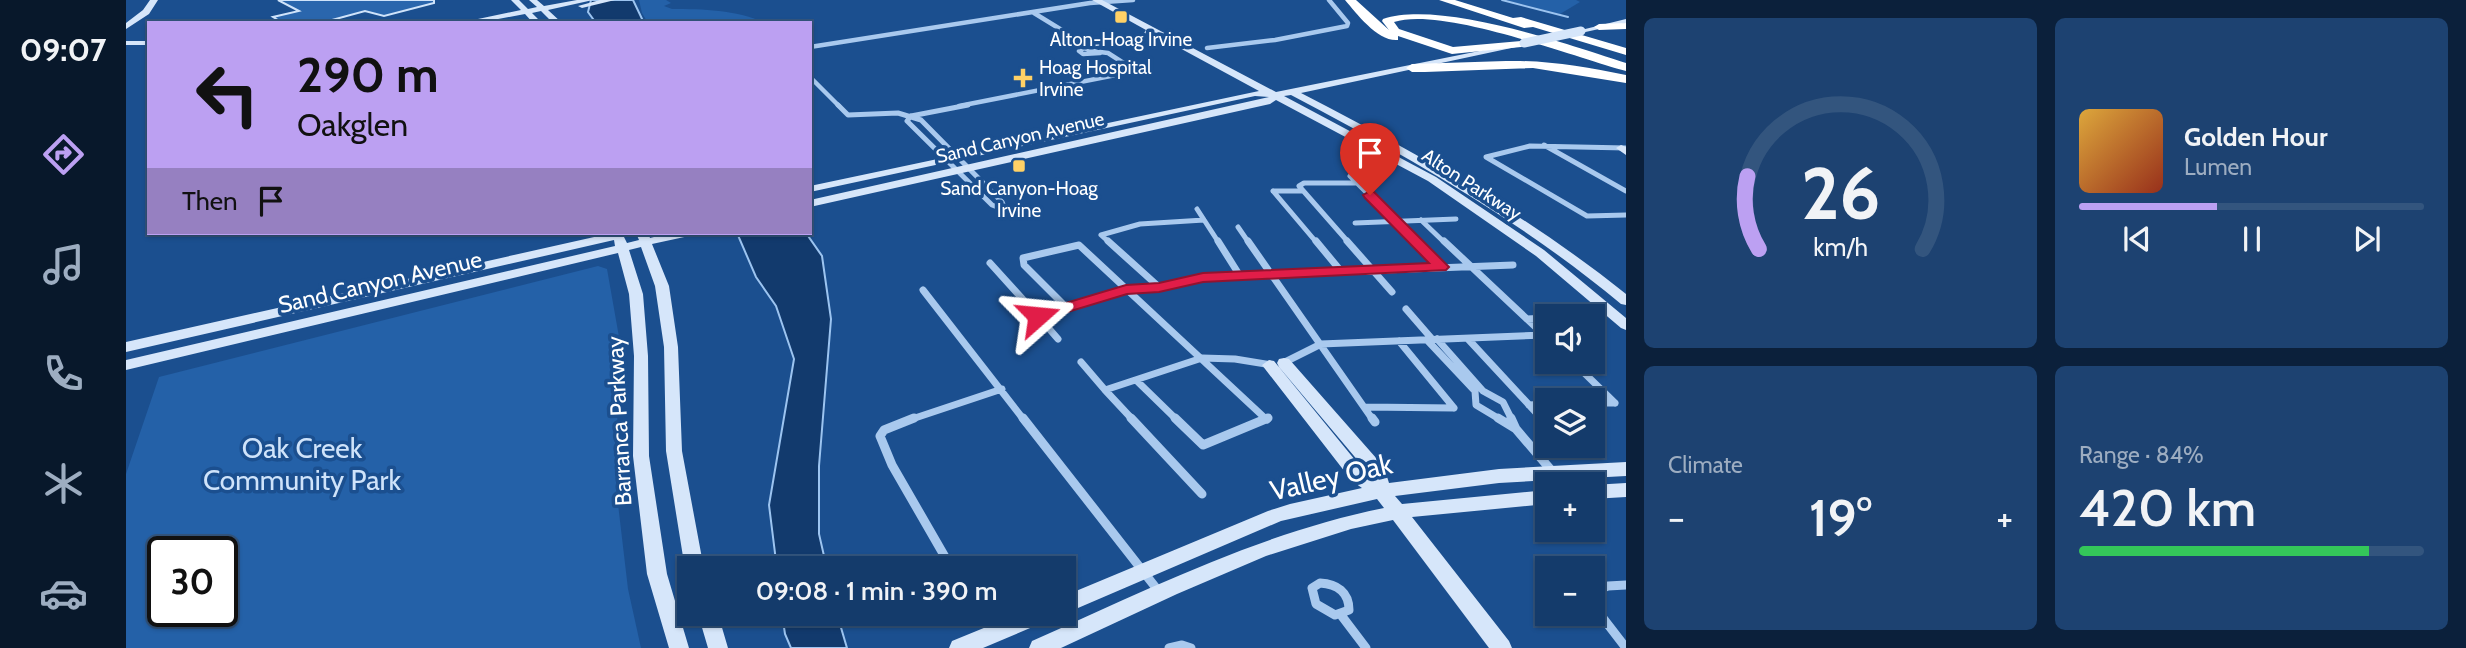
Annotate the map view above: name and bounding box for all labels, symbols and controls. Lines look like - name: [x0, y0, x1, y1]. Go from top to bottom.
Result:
- marker: Alton-Hoag Irvine: [1113, 9, 1129, 25]
- place label: Alton-Hoag Irvine: [1050, 28, 1192, 51]
- text: 09:07: [20, 30, 106, 69]
- text: 290 m: [297, 45, 439, 104]
- icon: left: [182, 49, 273, 140]
- place label: Hoag Hospital Irvine: [1039, 56, 1152, 101]
- marker: Hoag Hospital Irvine: [1013, 68, 1033, 88]
- text: Oakglen: [297, 105, 408, 144]
- street label: Sand Canyon Avenue: [934, 107, 1107, 168]
- text: Golden Hour: [2184, 121, 2327, 153]
- pin: [1340, 123, 1400, 195]
- icon: directions: [39, 130, 88, 179]
- icon: arrive: [1351, 134, 1389, 172]
- street label: Alton Parkway: [1418, 144, 1526, 225]
- text: 26: [1801, 150, 1880, 238]
- text: Lumen: [2184, 153, 2252, 181]
- marker: Sand Canyon-Hoag Irvine: [1011, 158, 1027, 174]
- place label: Sand Canyon-Hoag Irvine: [940, 177, 1098, 222]
- icon: arrive: [252, 182, 290, 220]
- text: Then: [182, 185, 238, 217]
- icon: previous: [2118, 220, 2156, 258]
- icon: pause: [2233, 220, 2271, 258]
- icon: next: [2348, 220, 2386, 258]
- text: km/h: [1813, 232, 1868, 262]
- icon: music: [39, 240, 88, 289]
- street label: Sand Canyon Avenue: [276, 245, 485, 319]
- position arrow: [1001, 279, 1075, 353]
- map controls: [1535, 304, 1605, 626]
- button: sound: [1535, 304, 1605, 374]
- street label: Barranca Parkway: [601, 335, 637, 507]
- icon: phone: [39, 349, 88, 398]
- button: layers: [1535, 388, 1605, 458]
- park label: Oak Creek Community Park: [203, 431, 401, 497]
- text: Range · 84%: [2079, 441, 2204, 469]
- street label: Valley Oak: [1267, 446, 1396, 508]
- text: Climate: [1668, 451, 1743, 479]
- icon: climate: [39, 459, 88, 508]
- button: +: [1535, 472, 1605, 542]
- text: 420 km: [2079, 476, 2256, 539]
- text: 19°: [1809, 486, 1872, 549]
- text: −: [1668, 494, 1685, 541]
- text: +: [1996, 494, 2013, 541]
- speed limit sign: 30: [147, 536, 238, 627]
- button: −: [1535, 556, 1605, 626]
- icon: car: [39, 569, 88, 618]
- text: 09:08 · 1 min · 390 m: [756, 575, 997, 607]

